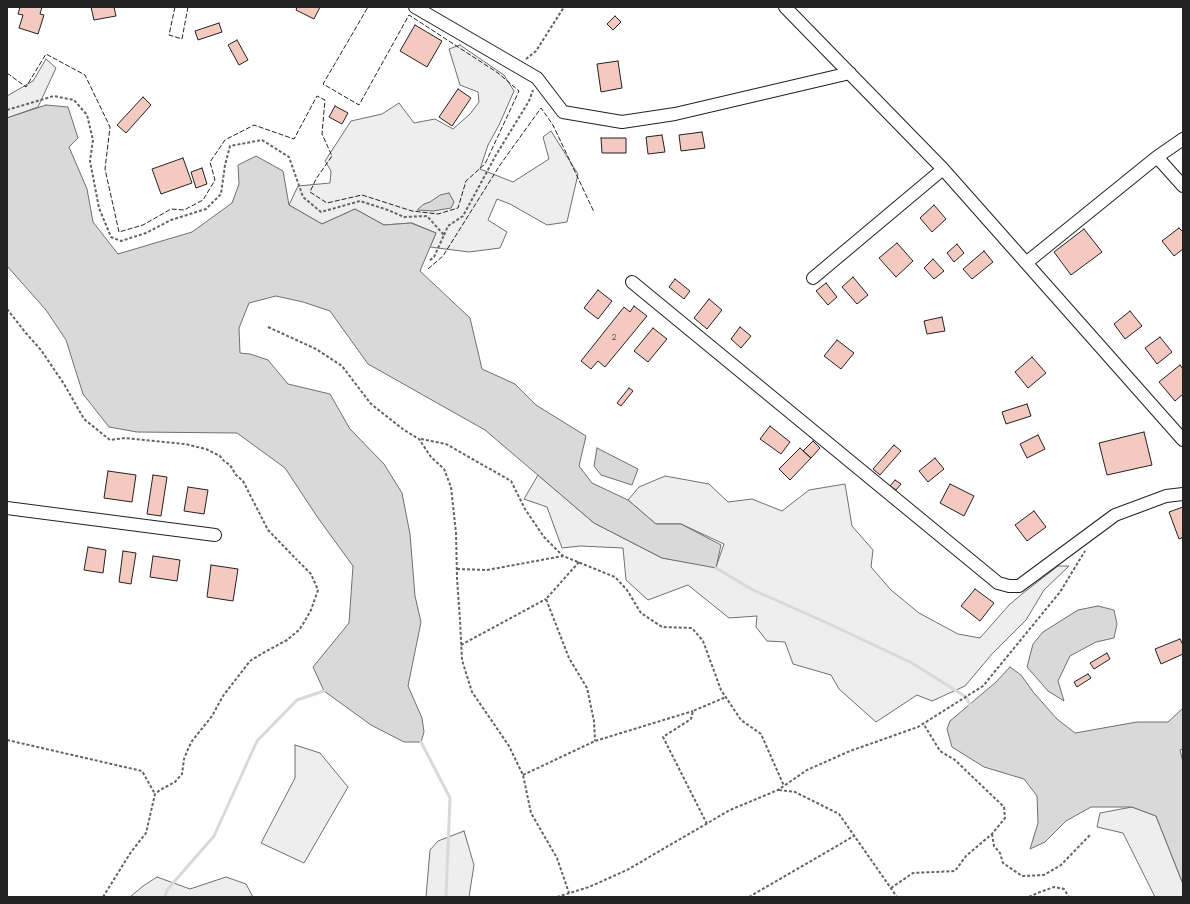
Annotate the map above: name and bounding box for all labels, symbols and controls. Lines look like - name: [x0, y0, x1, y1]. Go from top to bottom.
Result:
- house number: 2: [612, 333, 616, 343]

